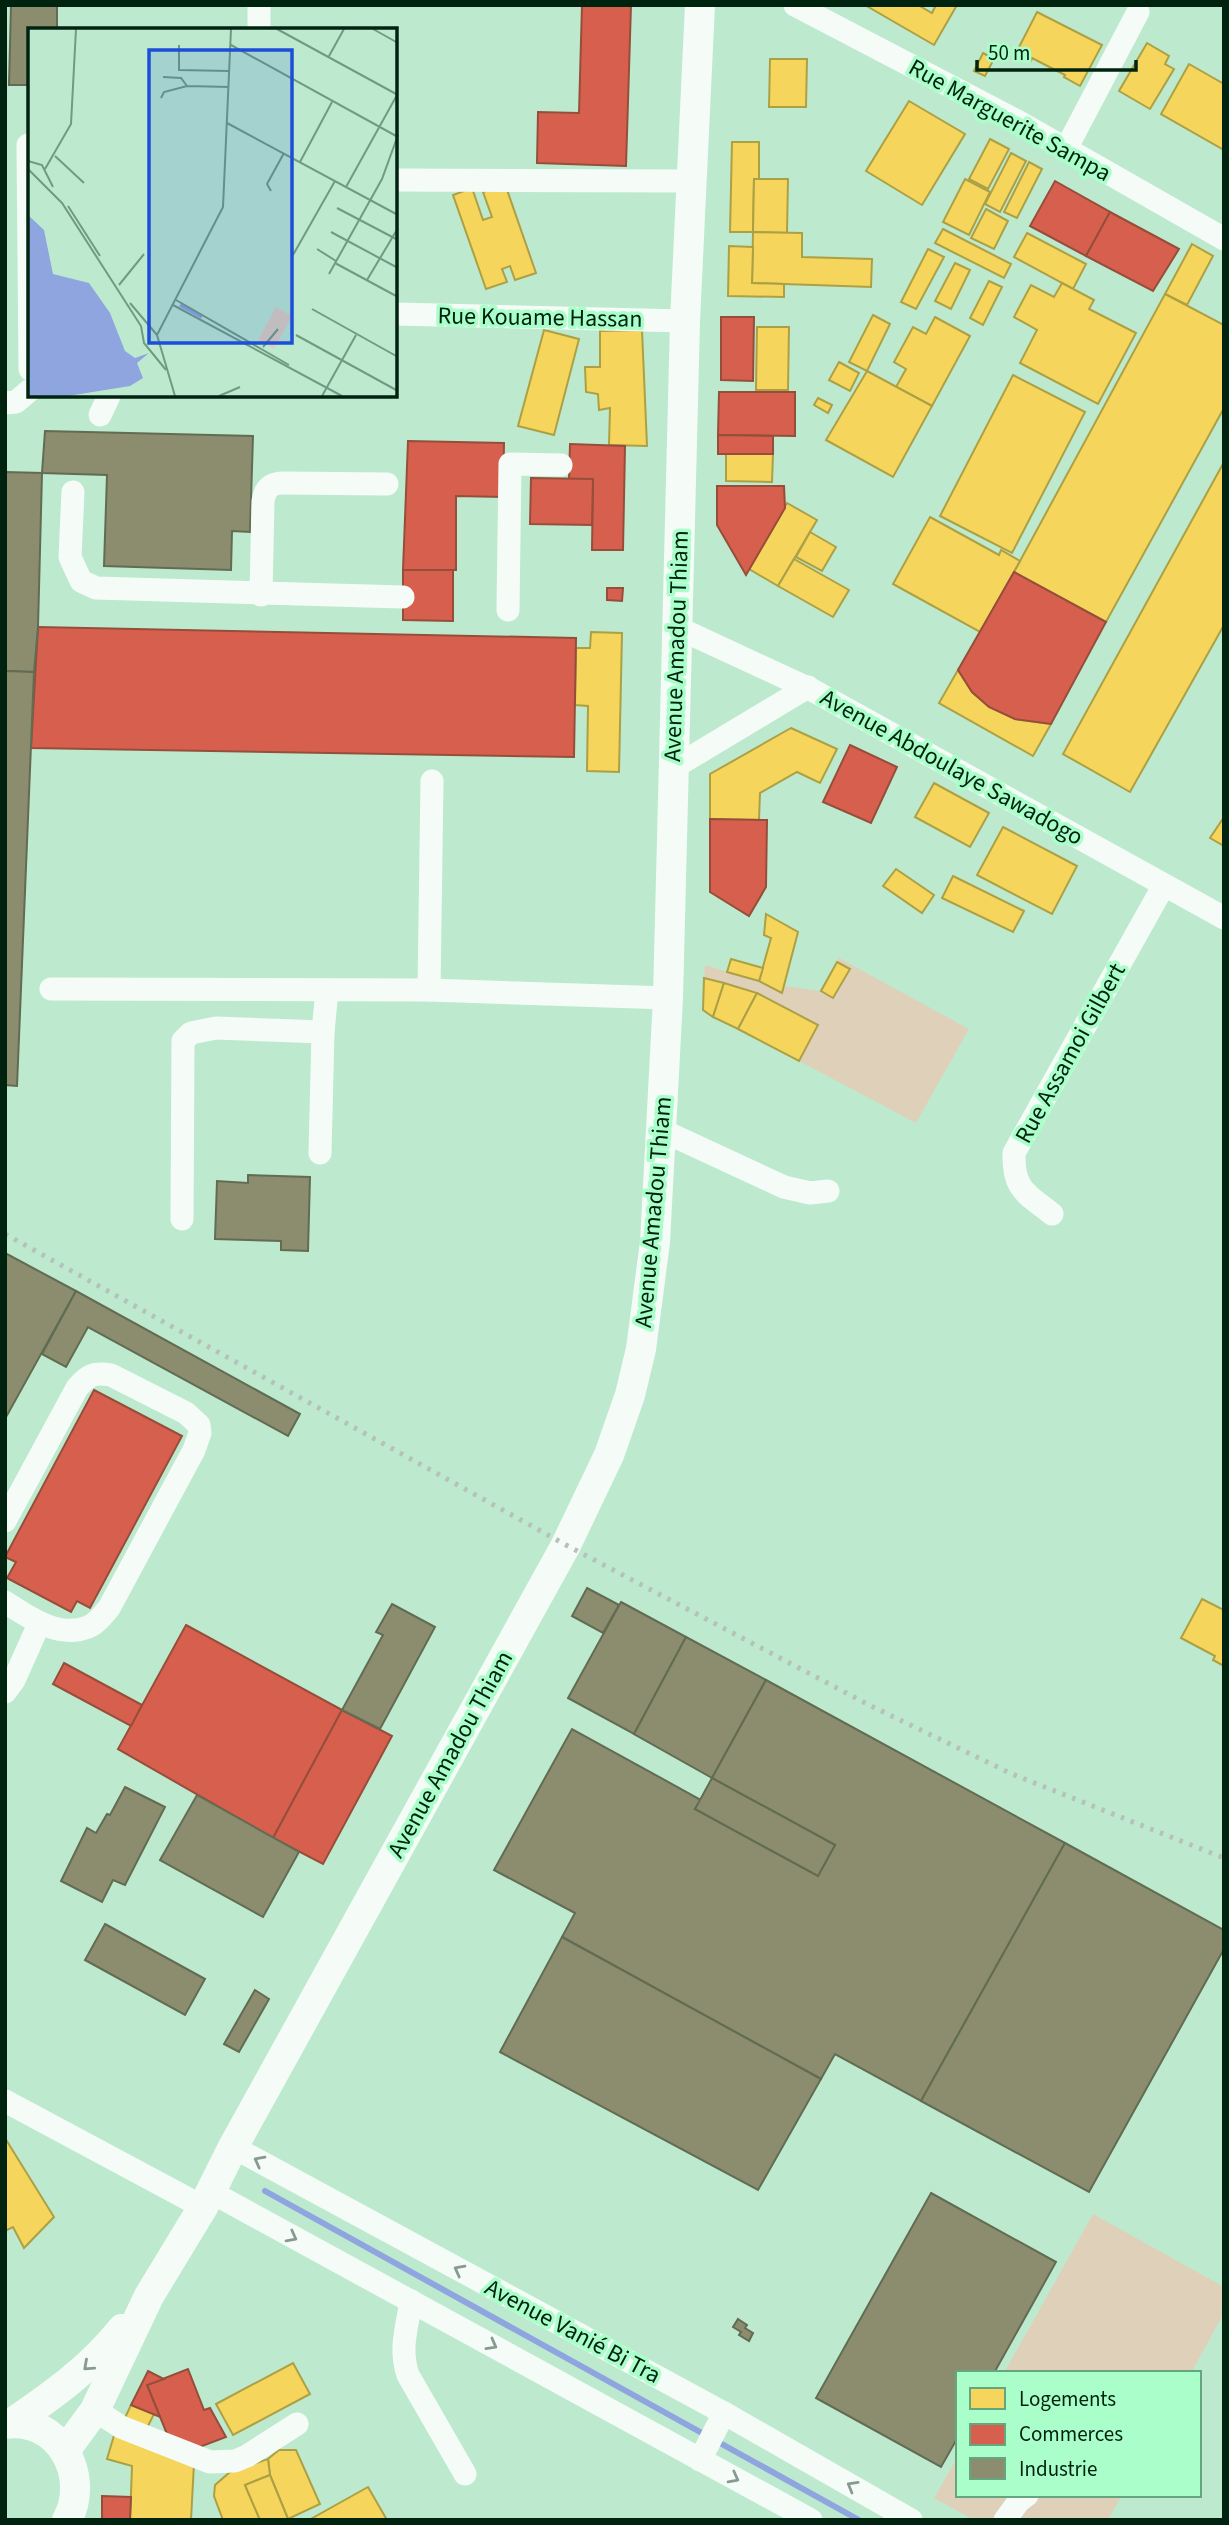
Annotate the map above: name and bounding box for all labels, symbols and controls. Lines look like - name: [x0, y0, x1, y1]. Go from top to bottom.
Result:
- inset map: [28, 28, 397, 397]
- scale bar: [977, 28, 1136, 72]
- text: 50 m: [988, 38, 1030, 68]
- street label: Rue Marguerite Sampa: [902, 50, 1117, 191]
- street label: Rue Kouame Hassan: [437, 298, 643, 337]
- street label: Avenue Amadou Thiam: [655, 530, 698, 762]
- street label: Avenue Abdoulaye Sawadogo: [814, 680, 1090, 854]
- street label: Rue Assamoi Gilbert: [1006, 957, 1135, 1150]
- street label: Avenue Amadou Thiam: [626, 1095, 681, 1329]
- street label: Avenue Amadou Thiam: [379, 1644, 522, 1864]
- one-way arrow: [254, 2156, 267, 2170]
- one-way arrow: [285, 2228, 297, 2242]
- one-way arrow: [454, 2265, 467, 2278]
- street label: Avenue Vanié Bi Tra: [479, 2270, 667, 2393]
- one-way arrow: [485, 2337, 497, 2351]
- one-way arrow: [83, 2358, 96, 2370]
- legend: [956, 2371, 1201, 2497]
- text: Logements: [1019, 2384, 1116, 2414]
- text: Commerces: [1019, 2419, 1123, 2449]
- text: Industrie: [1019, 2454, 1097, 2484]
- one-way arrow: [727, 2470, 740, 2484]
- one-way arrow: [846, 2481, 859, 2494]

